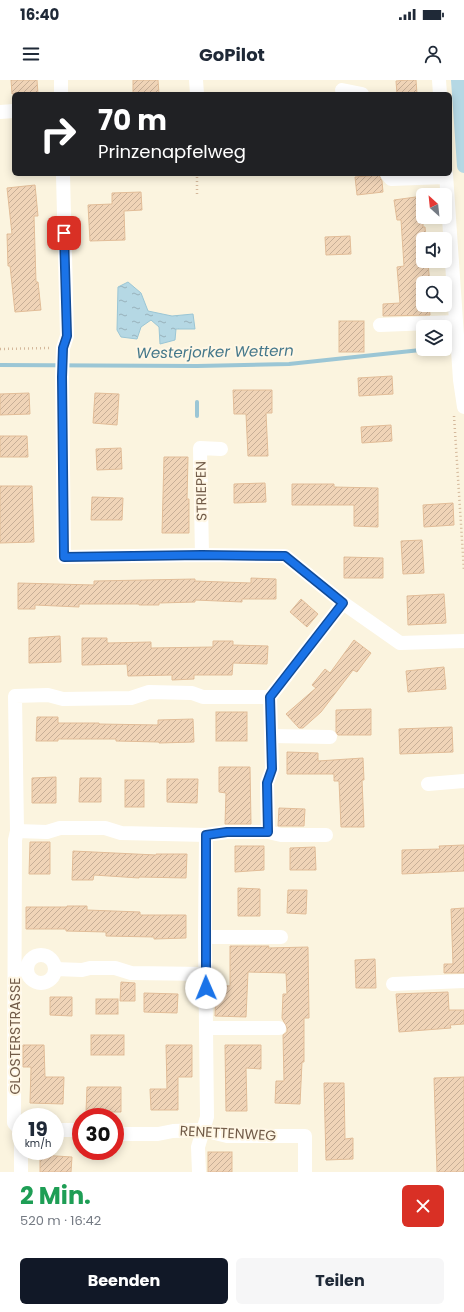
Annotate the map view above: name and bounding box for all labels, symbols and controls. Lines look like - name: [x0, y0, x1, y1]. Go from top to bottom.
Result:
- text: 16:40: [20, 4, 59, 25]
- text: GoPilot: [199, 42, 265, 67]
- icon: menu: [20, 43, 42, 65]
- icon: person: [422, 43, 444, 65]
- text: 70 m: [98, 101, 167, 140]
- icon: right: [32, 108, 84, 160]
- text: Prinzenapfelweg: [98, 139, 246, 164]
- north arrow: [416, 188, 452, 224]
- map controls: [416, 188, 452, 356]
- pin: [47, 216, 81, 250]
- icon: arrive: [53, 222, 75, 244]
- button: sound: [416, 232, 452, 268]
- button: search: [416, 276, 452, 312]
- button: layers: [416, 320, 452, 356]
- water label: Westerjorker Wettern: [136, 340, 294, 363]
- street label: STRIEPEN: [190, 461, 212, 521]
- position arrow: [185, 967, 227, 1009]
- street label: GLOSTERSTRASSE: [5, 978, 25, 1094]
- speed limit sign: 30: [72, 1108, 124, 1160]
- text: 19: [28, 1115, 48, 1143]
- street label: RENETTENWEG: [179, 1120, 277, 1146]
- text: km/h: [25, 1136, 51, 1151]
- text: 2 Min.: [20, 1179, 91, 1212]
- button: close: [402, 1185, 444, 1227]
- text: 520 m · 16:42: [20, 1211, 101, 1230]
- button: Beenden: [20, 1258, 228, 1304]
- button: Teilen: [236, 1258, 444, 1304]

